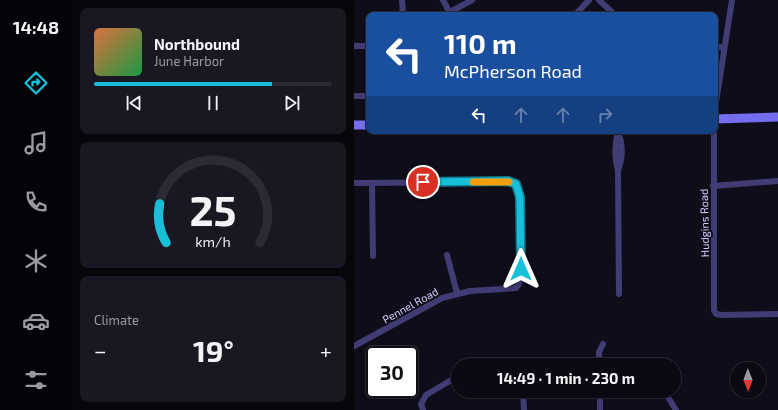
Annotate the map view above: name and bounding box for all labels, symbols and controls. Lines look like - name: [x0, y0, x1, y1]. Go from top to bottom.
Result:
- text: 14:48: [13, 16, 59, 38]
- text: 110 m: [444, 26, 517, 60]
- icon: left: [378, 28, 430, 80]
- text: Northbound: [154, 35, 240, 53]
- text: June Harbor: [154, 53, 224, 69]
- text: McPherson Road: [444, 60, 582, 82]
- icon: directions: [22, 69, 50, 97]
- icon: previous: [123, 92, 145, 114]
- icon: pause: [202, 92, 224, 114]
- icon: next: [281, 92, 303, 114]
- icon: left: [468, 104, 490, 126]
- icon: ahead: [510, 104, 532, 126]
- icon: ahead: [552, 104, 574, 126]
- icon: right: [594, 104, 616, 126]
- icon: music: [22, 129, 50, 157]
- pin: [406, 165, 440, 199]
- icon: arrive: [412, 171, 434, 193]
- text: 25: [189, 184, 237, 234]
- icon: phone: [22, 188, 50, 216]
- street label: Hudgins Road: [697, 189, 711, 257]
- text: km/h: [195, 233, 231, 250]
- icon: climate: [22, 247, 50, 275]
- position arrow: [500, 248, 542, 290]
- street label: Pennel Road: [380, 284, 440, 326]
- icon: car: [22, 307, 50, 335]
- text: Climate: [94, 312, 139, 328]
- text: 19°: [193, 332, 234, 368]
- text: −: [94, 337, 107, 363]
- text: +: [320, 337, 332, 363]
- speed limit sign: 30: [366, 346, 418, 398]
- north arrow: [730, 362, 766, 398]
- map controls: [730, 362, 766, 398]
- icon: filters: [22, 366, 50, 394]
- text: 14:49 · 1 min · 230 m: [497, 369, 635, 387]

